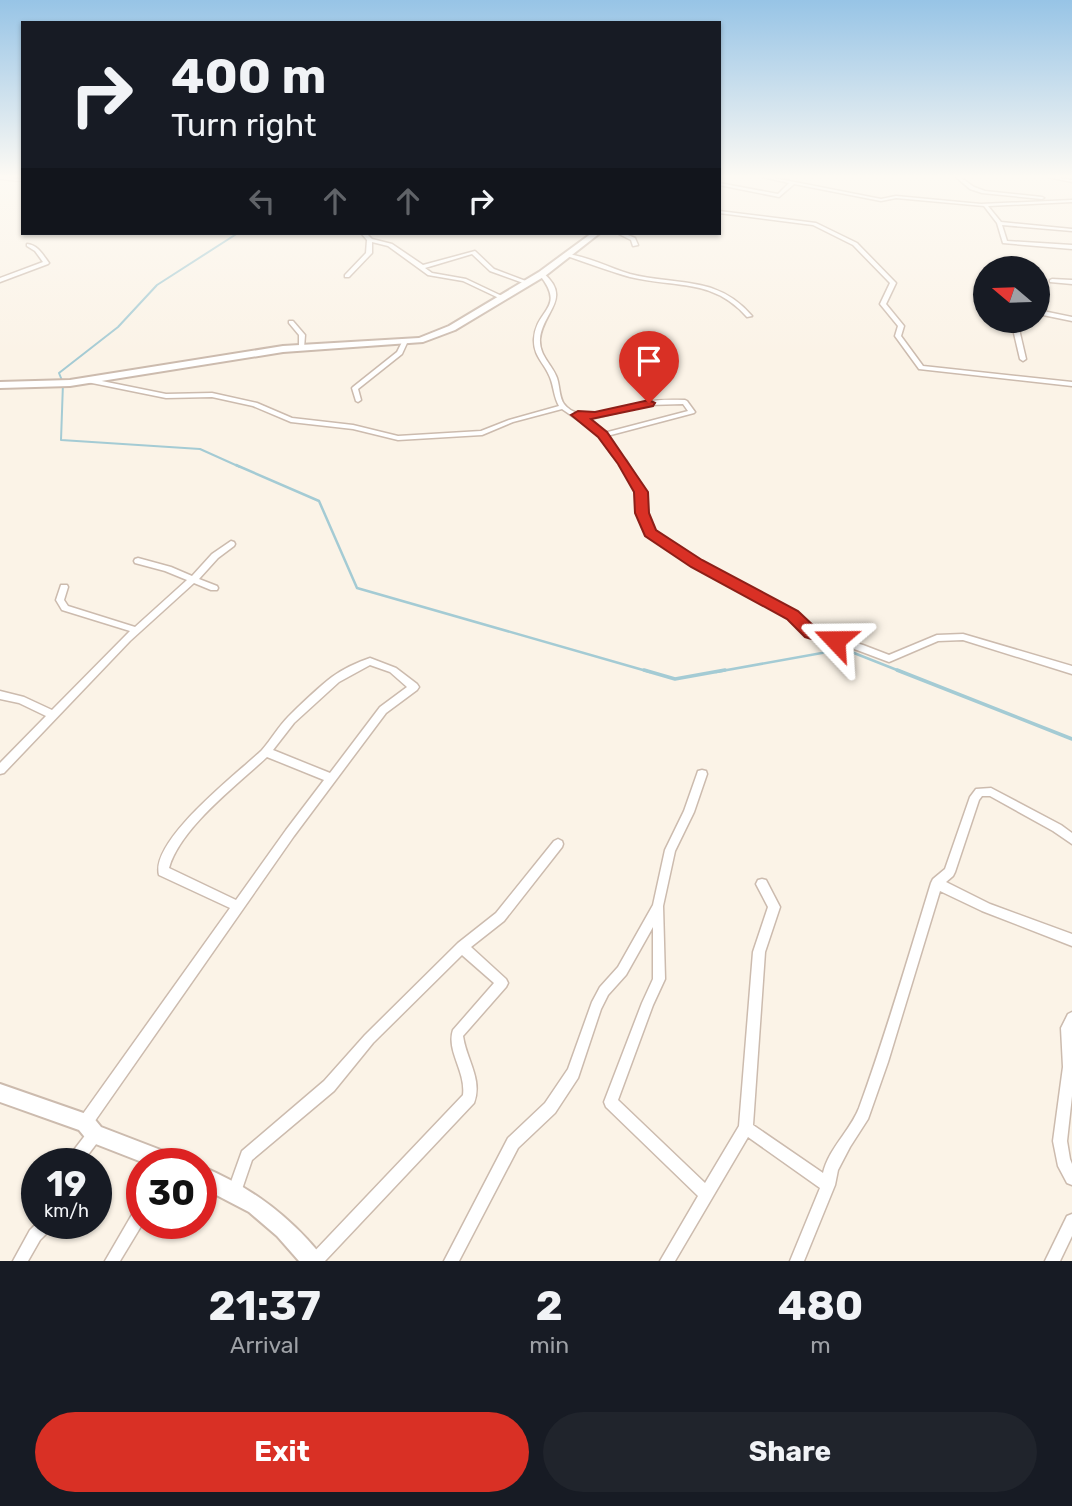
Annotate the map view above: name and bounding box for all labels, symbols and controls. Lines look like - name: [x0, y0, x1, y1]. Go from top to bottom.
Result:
- text: 400 m: [171, 47, 326, 105]
- icon: right: [56, 49, 147, 140]
- text: Turn right: [171, 106, 316, 144]
- icon: left: [243, 182, 281, 220]
- icon: ahead: [316, 182, 354, 220]
- icon: ahead: [389, 182, 427, 220]
- icon: right: [462, 182, 500, 220]
- north arrow: [973, 256, 1050, 332]
- map controls: [973, 256, 1050, 333]
- pin: [619, 331, 679, 403]
- icon: arrive: [630, 342, 668, 380]
- position arrow: [798, 603, 872, 677]
- speed limit sign: 30: [126, 1148, 217, 1239]
- text: 19: [47, 1163, 86, 1205]
- text: km/h: [44, 1200, 89, 1222]
- text: 21:37: [209, 1281, 321, 1331]
- text: 2: [536, 1281, 563, 1331]
- text: 480: [778, 1281, 863, 1331]
- text: Arrival: [230, 1331, 299, 1359]
- text: min: [529, 1331, 569, 1359]
- text: m: [810, 1331, 831, 1359]
- button: Exit: [35, 1412, 529, 1492]
- button: Share: [543, 1412, 1037, 1492]

